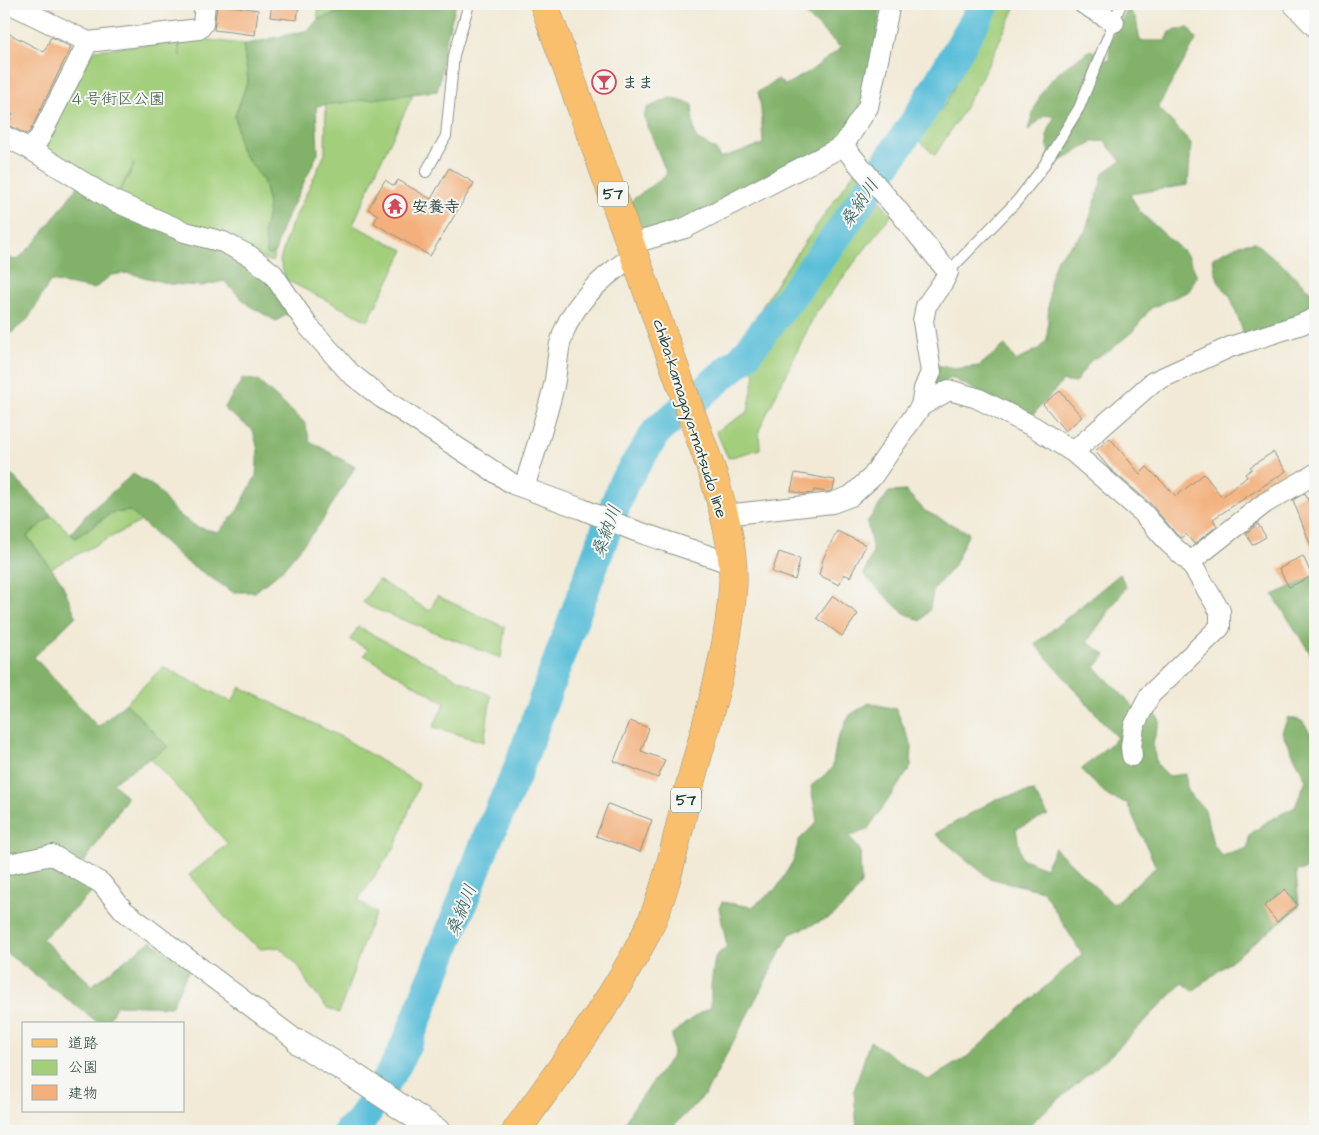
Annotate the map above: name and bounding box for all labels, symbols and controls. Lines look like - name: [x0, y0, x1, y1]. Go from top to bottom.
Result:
- bar icon: まま: [591, 69, 617, 95]
- place label: まま: [622, 72, 654, 94]
- park label: ４号街区公園: [69, 88, 165, 110]
- water label: 桑納川: [834, 174, 885, 233]
- road number: 57: [598, 182, 628, 206]
- temple icon: 安養寺: [382, 193, 408, 219]
- place label: 安養寺: [412, 196, 460, 218]
- street label: chiba-kamagaya-matsudo line: [647, 316, 733, 521]
- water label: 桑納川: [585, 502, 627, 561]
- road number: 57: [671, 788, 701, 812]
- water label: 桑納川: [440, 880, 483, 940]
- legend: [22, 1022, 185, 1112]
- text: 道路: [68, 1033, 98, 1054]
- text: 公園: [68, 1057, 98, 1078]
- text: 建物: [68, 1083, 98, 1104]

